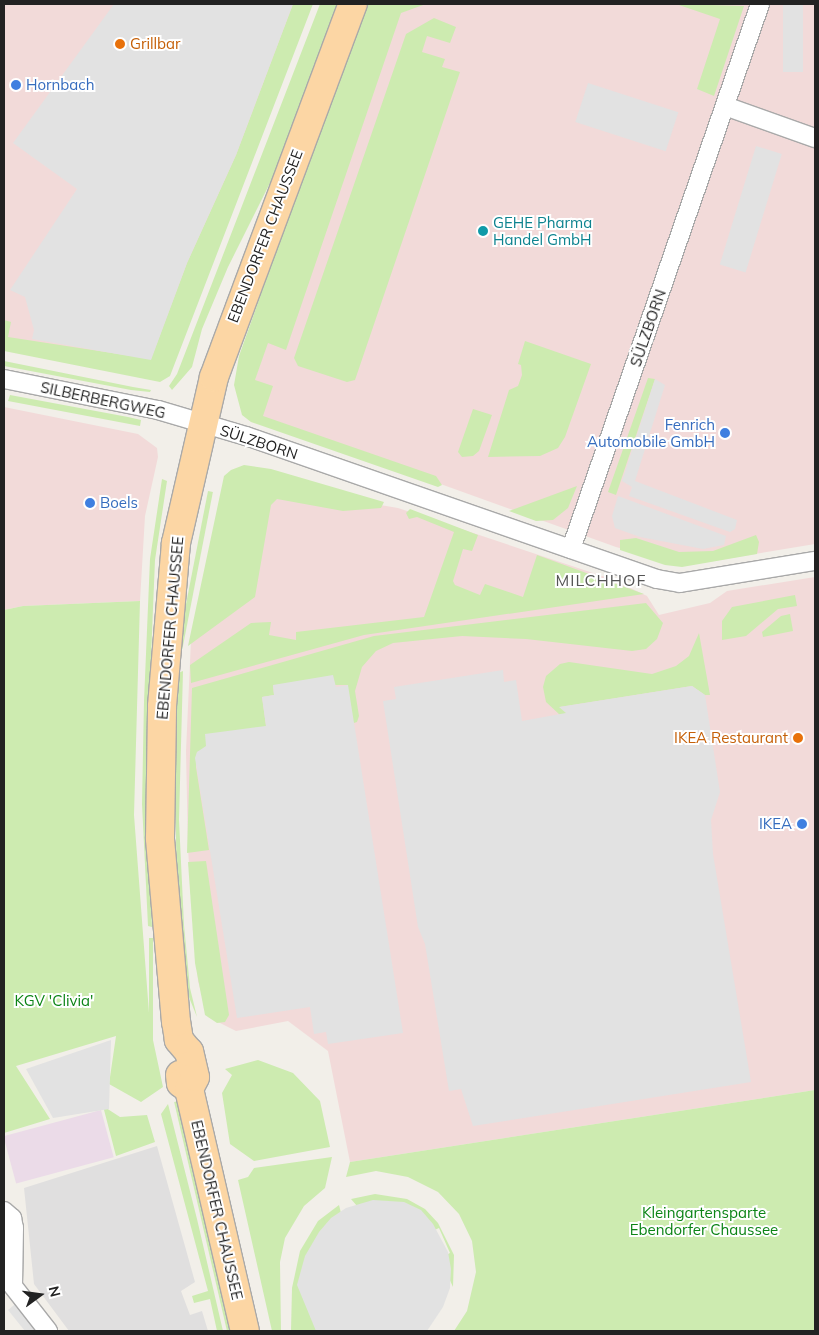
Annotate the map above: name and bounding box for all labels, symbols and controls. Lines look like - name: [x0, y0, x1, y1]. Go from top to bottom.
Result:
- place label: Grillbar: [130, 35, 181, 53]
- marker: Grillbar: [114, 38, 126, 50]
- place label: Hornbach: [26, 76, 95, 94]
- marker: Hornbach: [10, 79, 22, 91]
- street label: EBENDORFER CHAUSSEE: [224, 147, 306, 325]
- place label: GEHE Pharma Handel GmbH: [493, 213, 592, 248]
- marker: GEHE Pharma Handel GmbH: [477, 225, 489, 237]
- street label: SÜLZBORN: [626, 287, 670, 369]
- street label: SILBERBERGWEG: [39, 378, 167, 422]
- place label: Fenrich Automobile GmbH: [587, 415, 715, 450]
- street label: SÜLZBORN: [218, 421, 300, 463]
- marker: Fenrich Automobile GmbH: [719, 427, 731, 439]
- place label: Boels: [100, 494, 138, 512]
- marker: Boels: [84, 497, 96, 509]
- street label: EBENDORFER CHAUSSEE: [153, 536, 187, 720]
- district label: MILCHHOF: [555, 570, 647, 590]
- place label: IKEA Restaurant: [674, 729, 788, 747]
- marker: IKEA Restaurant: [792, 732, 804, 744]
- place label: IKEA: [759, 815, 792, 833]
- marker: IKEA: [796, 818, 808, 830]
- park label: KGV 'Clivia': [15, 992, 93, 1010]
- street label: EBENDORFER CHAUSSEE: [188, 1118, 246, 1302]
- park label: Kleingartensparte Ebendorfer Chaussee: [630, 1203, 778, 1238]
- north arrow: [15, 1270, 65, 1320]
- text: N: [45, 1284, 65, 1299]

